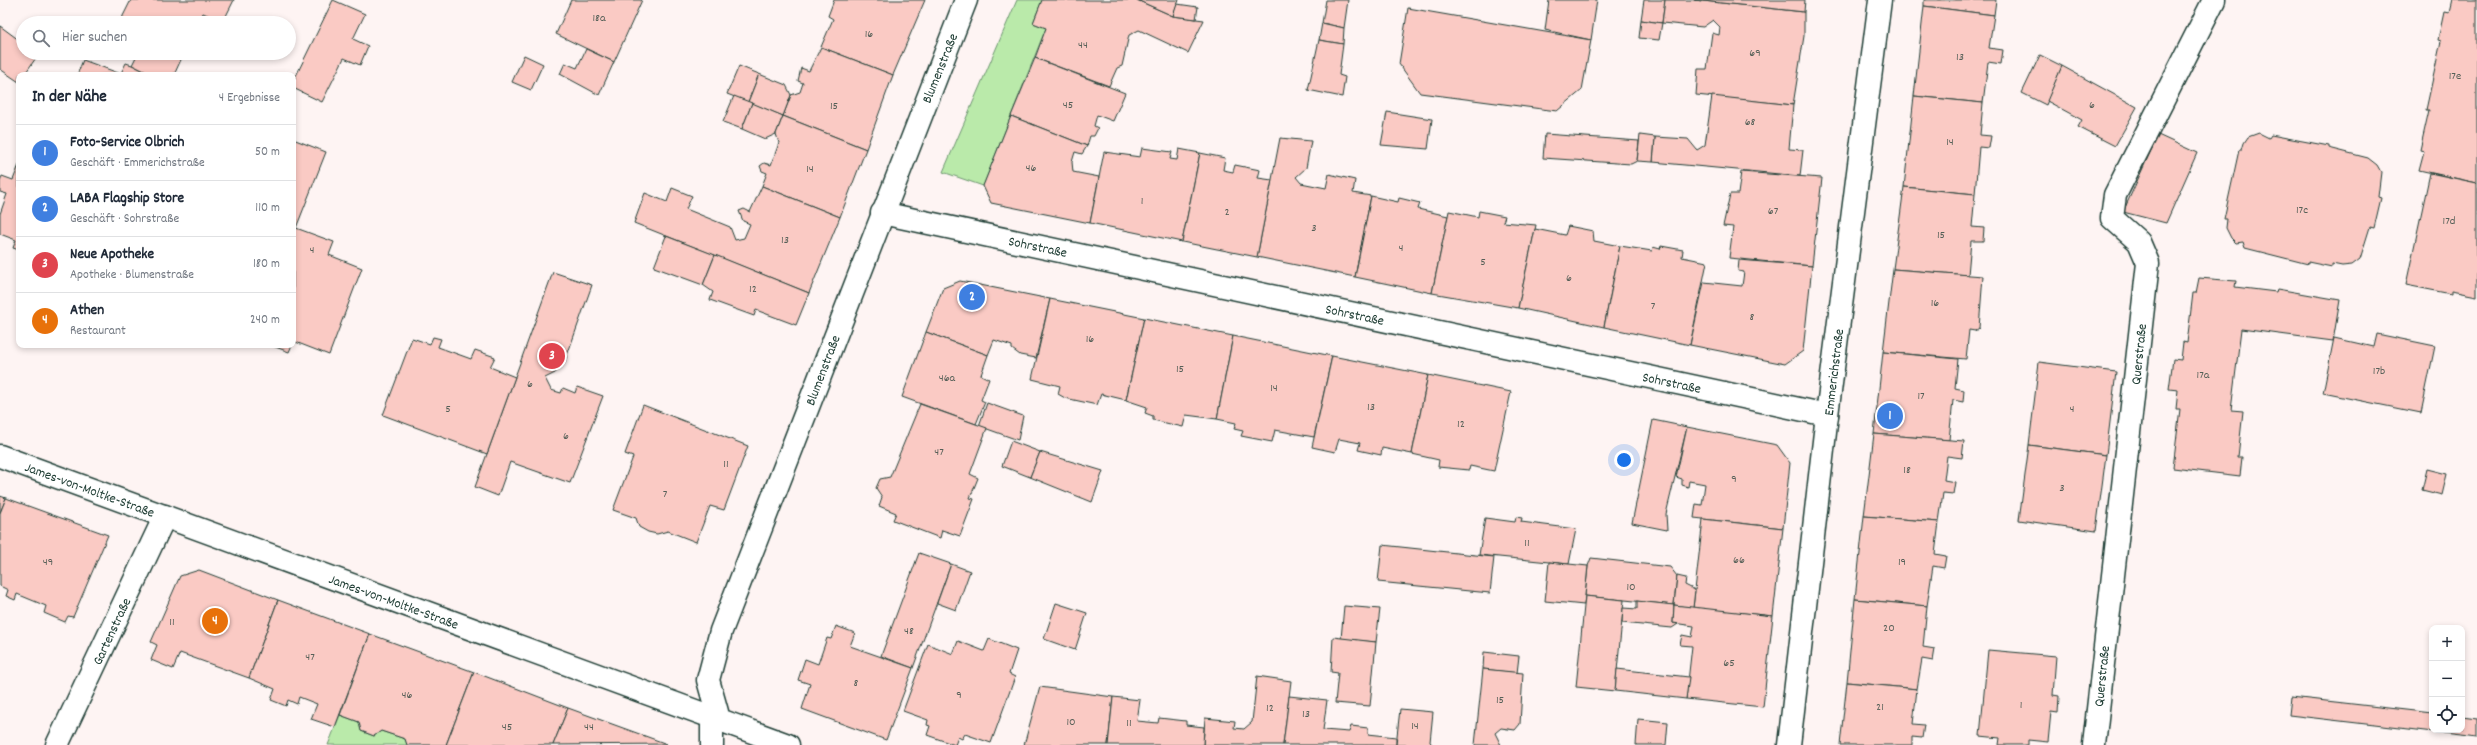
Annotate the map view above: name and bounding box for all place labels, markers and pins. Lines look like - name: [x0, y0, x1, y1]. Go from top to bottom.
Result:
- pin: 2: [959, 282, 985, 312]
- pin: 3: [539, 341, 565, 371]
- pin: 1: [1877, 401, 1903, 431]
- pin: 4: [202, 606, 228, 636]

